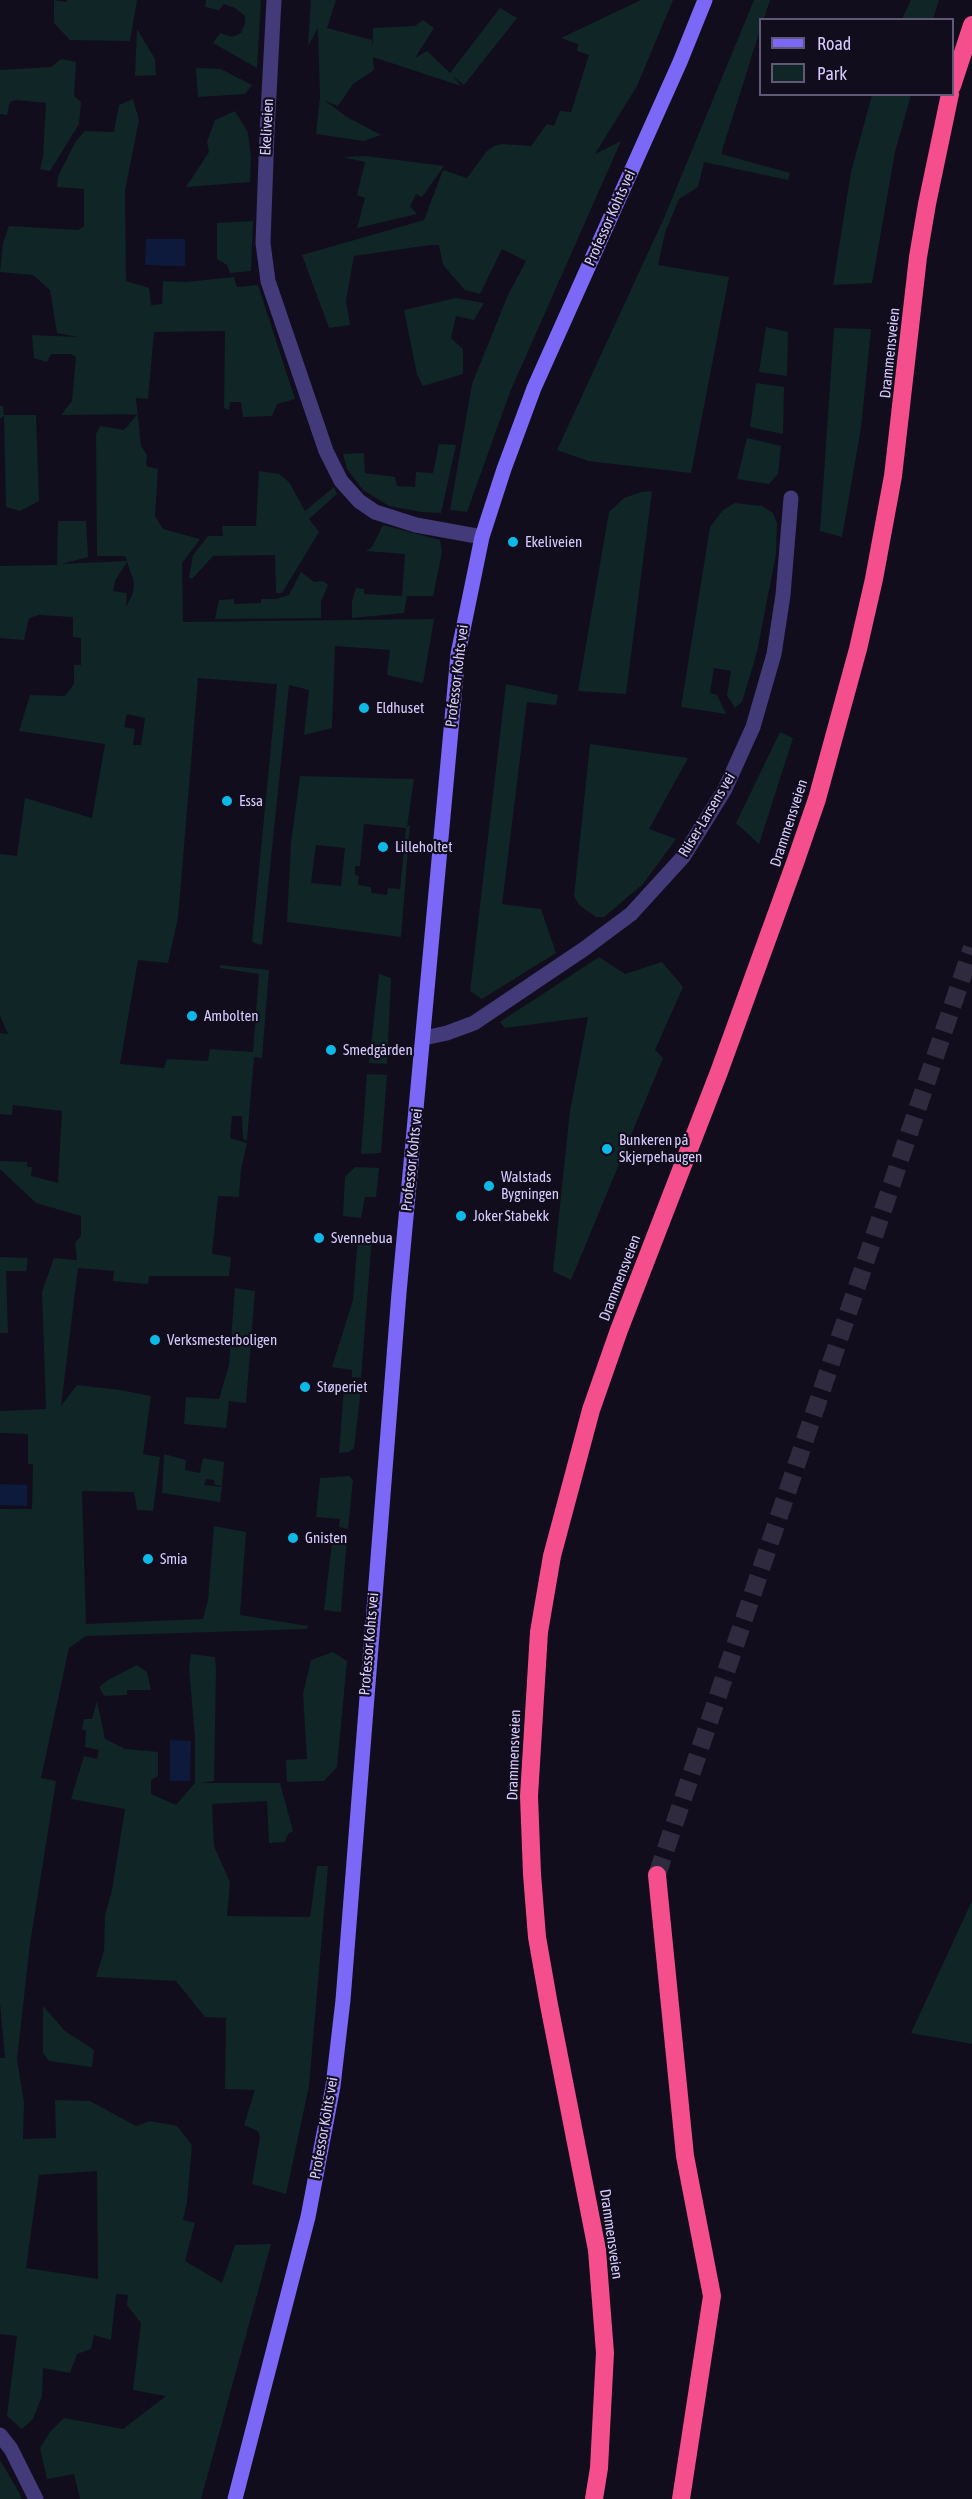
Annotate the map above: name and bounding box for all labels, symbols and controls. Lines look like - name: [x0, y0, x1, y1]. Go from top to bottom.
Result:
- legend: [759, 18, 954, 96]
- text: Road: [817, 33, 851, 54]
- text: Park: [817, 63, 847, 84]
- street label: Ekeliveien: [257, 98, 277, 156]
- street label: Professor Kohts vei: [581, 167, 639, 269]
- street label: Drammensveien: [876, 307, 904, 399]
- place label: Ekeliveien: [525, 533, 582, 551]
- marker: Ekeliveien: [506, 535, 520, 549]
- street label: Professor Kohts vei: [442, 624, 472, 728]
- place label: Eldhuset: [376, 699, 424, 717]
- marker: Eldhuset: [357, 701, 371, 715]
- street label: Riiser-Larsens vei: [675, 770, 739, 860]
- street label: Drammensveien: [766, 777, 812, 869]
- place label: Essa: [239, 792, 263, 810]
- marker: Essa: [220, 794, 234, 808]
- place label: Lilleholtet: [395, 838, 452, 856]
- marker: Lilleholtet: [376, 840, 390, 854]
- place label: Ambolten: [204, 1007, 259, 1025]
- marker: Ambolten: [185, 1009, 199, 1023]
- place label: Smedgården: [343, 1041, 413, 1059]
- marker: Smedgården: [324, 1043, 338, 1057]
- street label: Professor Kohts vei: [398, 1108, 426, 1212]
- place label: Bunkeren på Skjerpehaugen: [619, 1131, 702, 1166]
- marker: Bunkeren på Skjerpehaugen: [600, 1142, 614, 1156]
- place label: Walstads Bygningen: [501, 1168, 559, 1203]
- marker: Walstads Bygningen: [482, 1179, 496, 1193]
- place label: Joker Stabekk: [473, 1207, 549, 1225]
- marker: Joker Stabekk: [454, 1209, 468, 1223]
- place label: Svennebua: [331, 1229, 393, 1247]
- marker: Svennebua: [312, 1231, 326, 1245]
- street label: Drammensveien: [595, 1232, 645, 1324]
- place label: Verksmesterboligen: [167, 1331, 277, 1349]
- marker: Verksmesterboligen: [148, 1333, 162, 1347]
- place label: Støperiet: [317, 1378, 367, 1396]
- marker: Støperiet: [298, 1380, 312, 1394]
- place label: Gnisten: [305, 1529, 347, 1547]
- marker: Gnisten: [286, 1531, 300, 1545]
- place label: Smia: [160, 1550, 188, 1568]
- marker: Smia: [141, 1552, 155, 1566]
- street label: Professor Kohts vei: [356, 1592, 382, 1696]
- street label: Drammensveien: [503, 1709, 525, 1801]
- street label: Professor Kohts vei: [306, 2076, 342, 2180]
- street label: Drammensveien: [596, 2188, 626, 2280]

